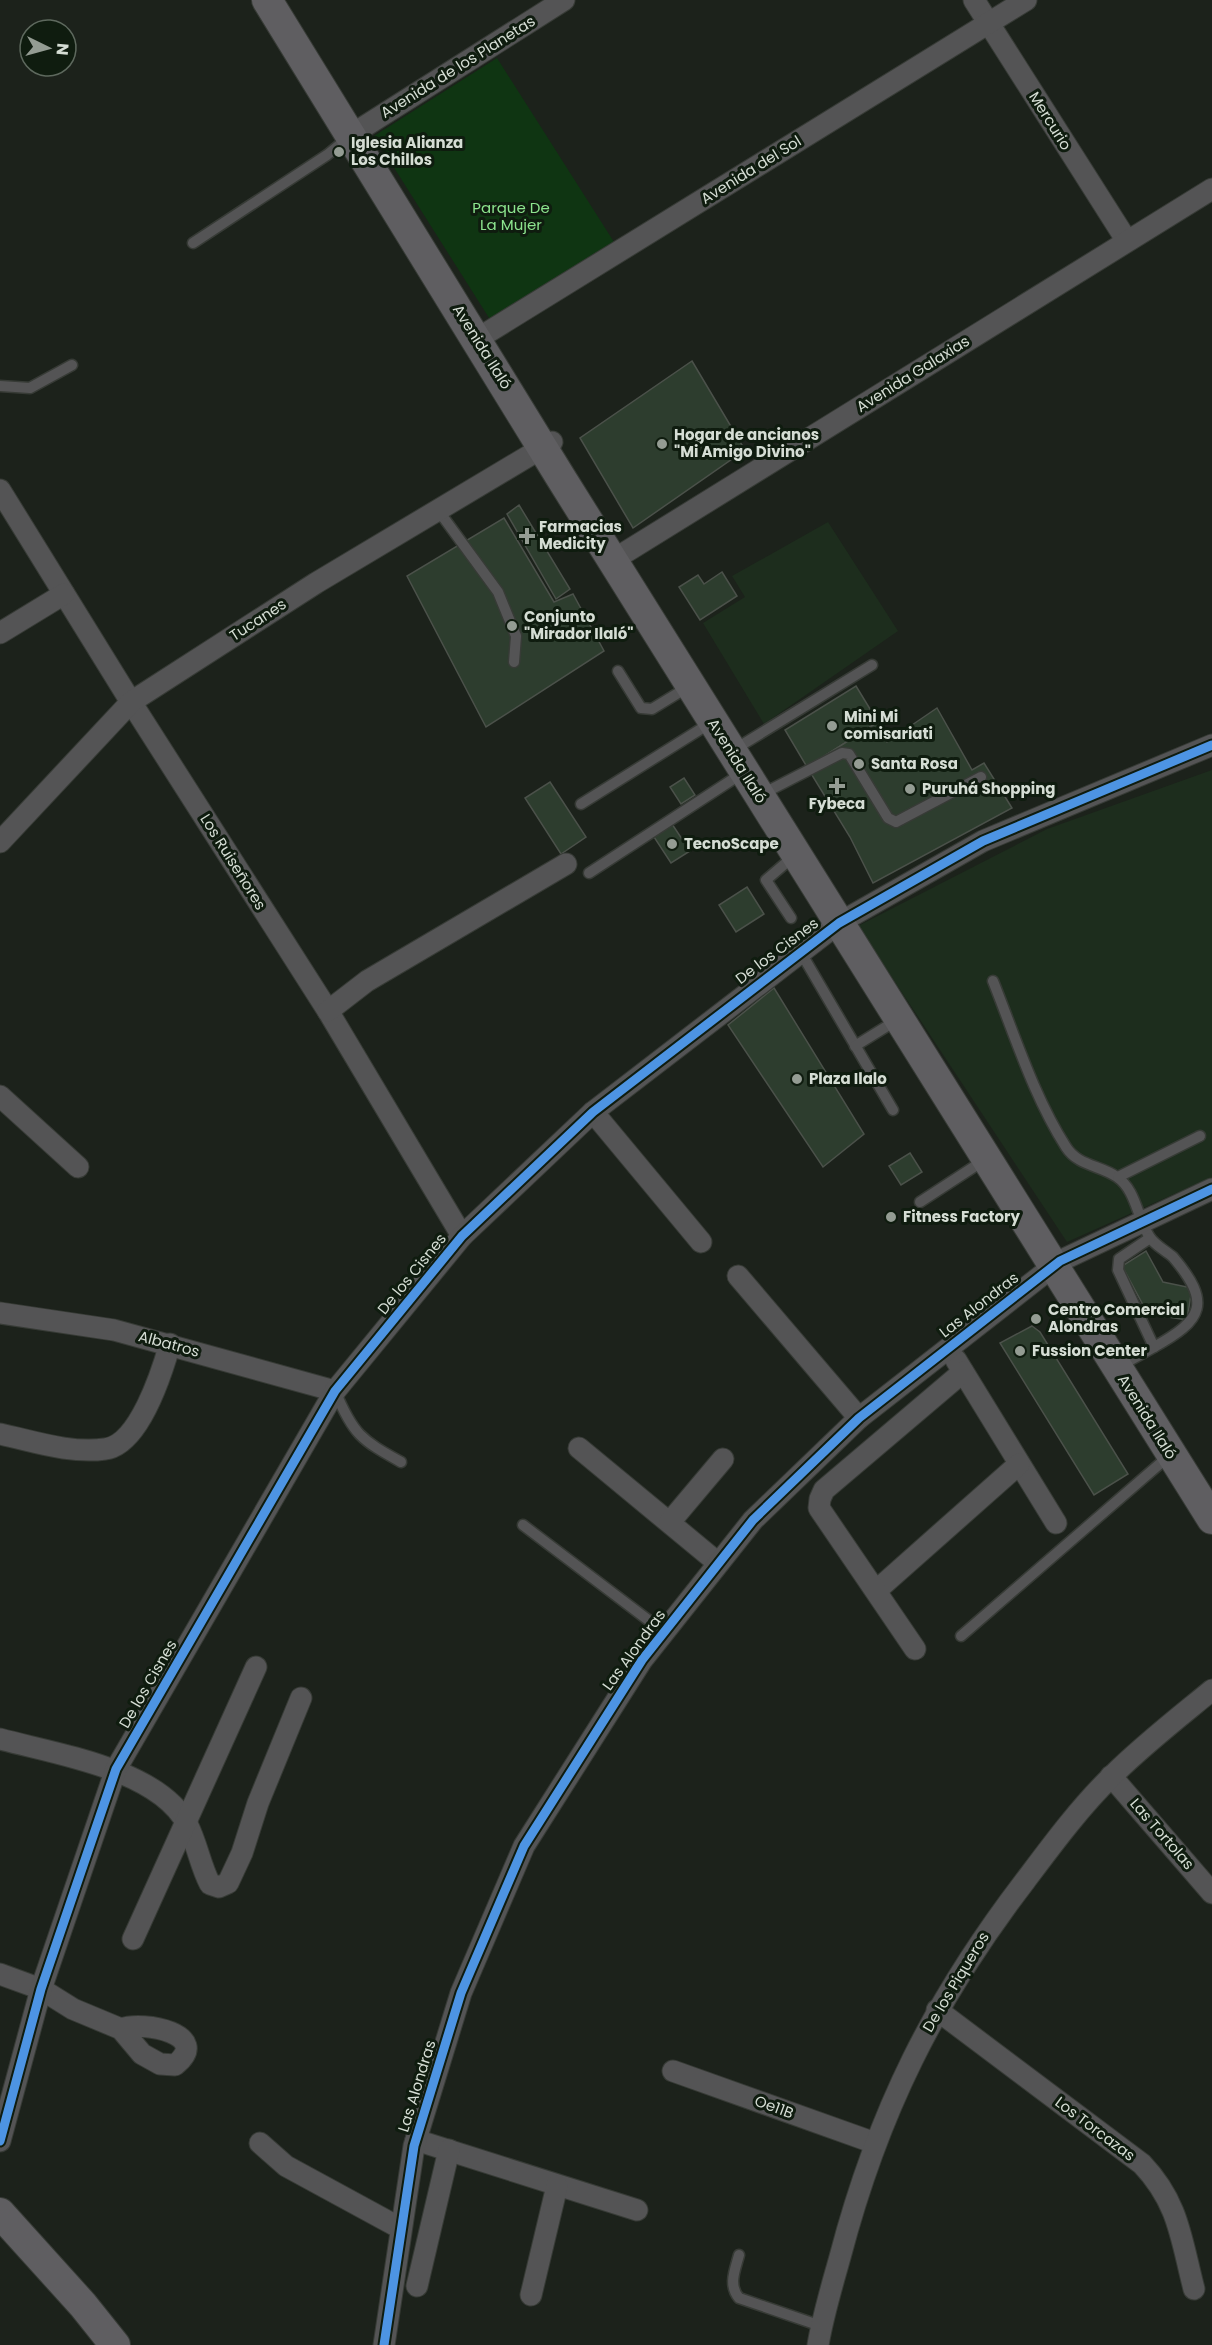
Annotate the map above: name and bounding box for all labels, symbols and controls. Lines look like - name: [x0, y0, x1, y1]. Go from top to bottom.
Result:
- street label: Avenida de los Planetas: [376, 10, 539, 123]
- north arrow: [18, 18, 78, 78]
- text: N: [50, 42, 74, 56]
- street label: Mercurio: [1024, 87, 1077, 154]
- street label: Avenida del Sol: [697, 130, 805, 209]
- place label: Iglesia Alianza Los Chillos: [351, 132, 463, 170]
- marker: Iglesia Alianza Los Chillos: [332, 145, 346, 159]
- park label: Parque De La Mujer: [472, 197, 550, 235]
- street label: Avenida Ilaló: [448, 300, 517, 393]
- street label: Avenida Galaxias: [852, 330, 974, 417]
- place label: Hogar de ancianos "Mi Amigo Divino": [674, 424, 819, 462]
- marker: Hogar de ancianos "Mi Amigo Divino": [655, 437, 669, 451]
- place label: Farmacias Medicity: [539, 516, 622, 554]
- marker: Farmacias Medicity: [520, 529, 534, 543]
- street label: Tucanes: [225, 593, 290, 646]
- place label: Conjunto "Mirador Ilaló": [524, 606, 634, 644]
- marker: Conjunto "Mirador Ilaló": [505, 619, 519, 633]
- place label: Mini Mi comisariati: [844, 706, 933, 744]
- street label: Avenida Ilaló: [703, 714, 772, 807]
- marker: Mini Mi comisariati: [825, 719, 839, 733]
- place label: Santa Rosa: [871, 753, 958, 774]
- marker: Santa Rosa: [852, 757, 866, 771]
- place label: Puruhá Shopping: [922, 778, 1055, 799]
- marker: Fybeca: [830, 779, 844, 793]
- marker: Puruhá Shopping: [903, 782, 917, 796]
- place label: Fybeca: [809, 793, 865, 814]
- street label: Los Ruiseñores: [196, 810, 271, 914]
- place label: TecnoScape: [684, 833, 779, 854]
- marker: TecnoScape: [665, 837, 679, 851]
- street label: De los Cisnes: [731, 912, 823, 989]
- place label: Plaza Ilalo: [809, 1068, 887, 1089]
- marker: Plaza Ilalo: [790, 1072, 804, 1086]
- place label: Fitness Factory: [903, 1206, 1021, 1227]
- marker: Fitness Factory: [884, 1210, 898, 1224]
- street label: De los Cisnes: [372, 1229, 451, 1319]
- street label: Las Alondras: [935, 1267, 1023, 1342]
- place label: Centro Comercial Alondras: [1048, 1299, 1185, 1337]
- marker: Centro Comercial Alondras: [1029, 1312, 1043, 1326]
- street label: Albatros: [136, 1325, 202, 1362]
- place label: Fussion Center: [1032, 1340, 1147, 1361]
- marker: Fussion Center: [1013, 1344, 1027, 1358]
- street label: Avenida Ilaló: [1113, 1370, 1182, 1463]
- street label: Las Alondras: [597, 1605, 670, 1694]
- street label: De los Cisnes: [114, 1636, 181, 1732]
- street label: Las Tortolas: [1125, 1793, 1199, 1874]
- street label: De los Piqueros: [917, 1928, 994, 2036]
- street label: Las Alondras: [393, 2037, 441, 2134]
- street label: Oe11B: [752, 2090, 797, 2123]
- street label: Los Torcazas: [1051, 2092, 1140, 2166]

